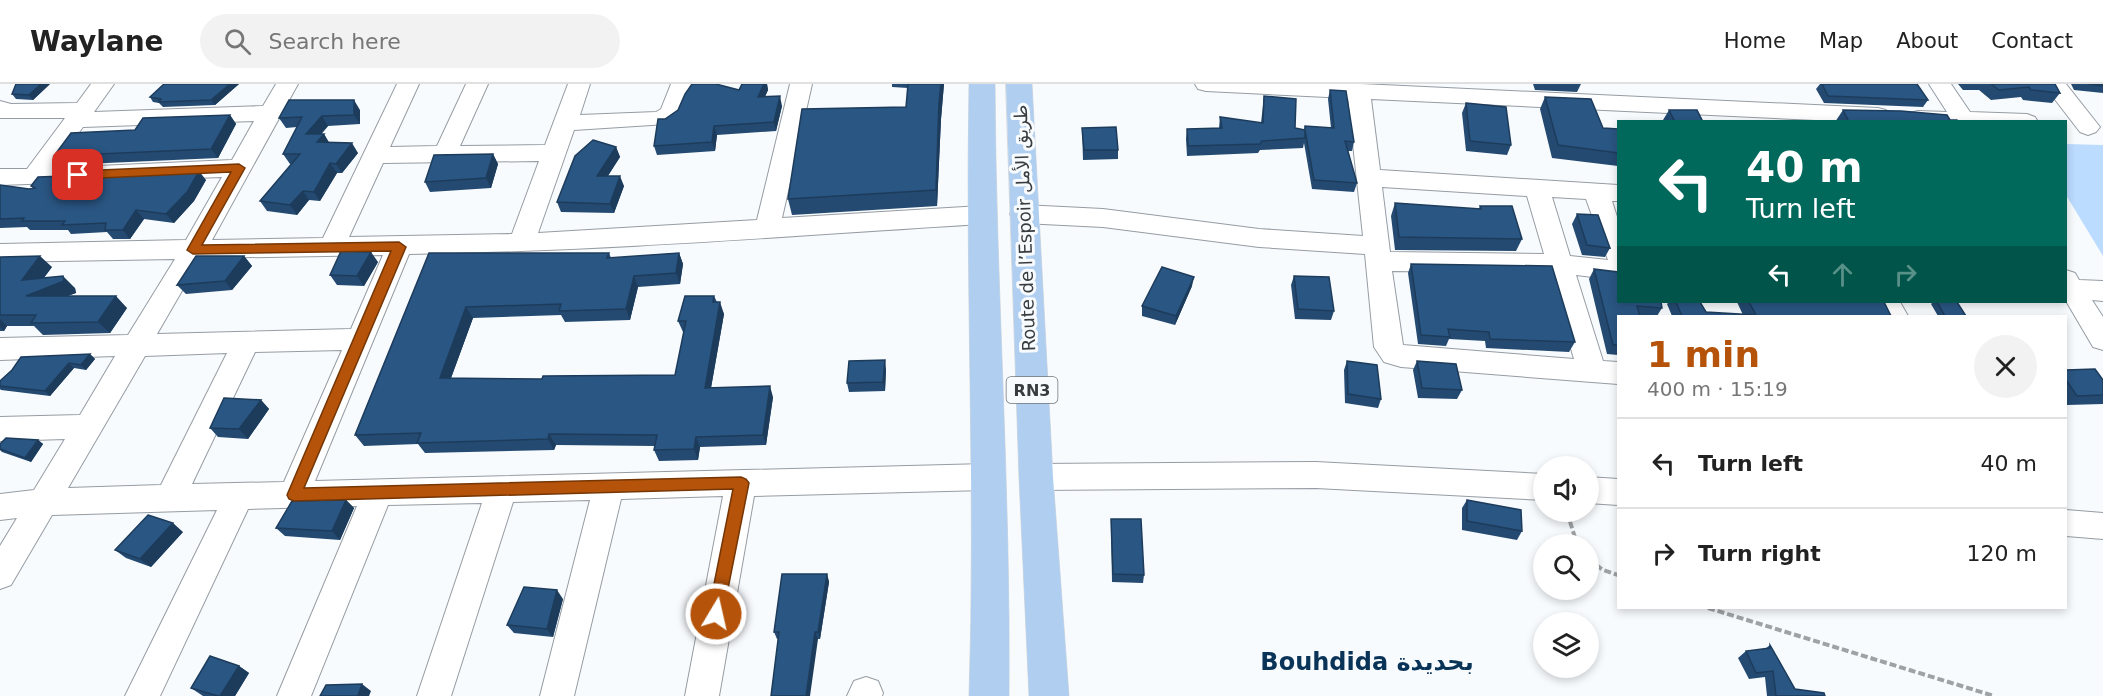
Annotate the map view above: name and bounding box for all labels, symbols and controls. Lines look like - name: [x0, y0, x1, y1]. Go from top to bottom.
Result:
- search box: [200, 14, 620, 68]
- text: Waylane: [30, 25, 164, 58]
- icon: search: [221, 25, 254, 58]
- text: Search here: [269, 29, 401, 54]
- text: Home: [1724, 29, 1786, 53]
- text: Map: [1819, 29, 1863, 53]
- text: About: [1896, 29, 1958, 53]
- text: Contact: [1991, 29, 2073, 53]
- street label: Route de l’Espoir طريق الأمل: [1010, 104, 1040, 352]
- text: 40 m: [1746, 143, 1863, 192]
- icon: left: [1647, 144, 1725, 222]
- pin: [52, 149, 103, 200]
- icon: arrive: [61, 158, 94, 191]
- text: Turn left: [1746, 193, 1856, 224]
- icon: left: [1763, 258, 1796, 291]
- icon: ahead: [1826, 258, 1859, 291]
- icon: right: [1889, 258, 1922, 291]
- text: 1 min: [1647, 334, 1760, 375]
- button: close: [1974, 335, 2037, 398]
- road number: RN3: [1006, 377, 1058, 403]
- text: 400 m · 15:19: [1647, 377, 1788, 401]
- icon: left: [1647, 447, 1680, 480]
- text: Turn left: [1698, 451, 1803, 476]
- text: 40 m: [1981, 451, 2037, 476]
- map controls: [1533, 456, 1599, 678]
- button: sound: [1533, 456, 1599, 522]
- button: search: [1533, 534, 1599, 600]
- icon: right: [1647, 537, 1680, 570]
- text: Turn right: [1698, 541, 1821, 566]
- text: 120 m: [1967, 541, 2037, 566]
- position arrow: [684, 582, 748, 646]
- button: layers: [1533, 612, 1599, 678]
- district label: Bouhdida بحديدة: [1260, 648, 1474, 676]

